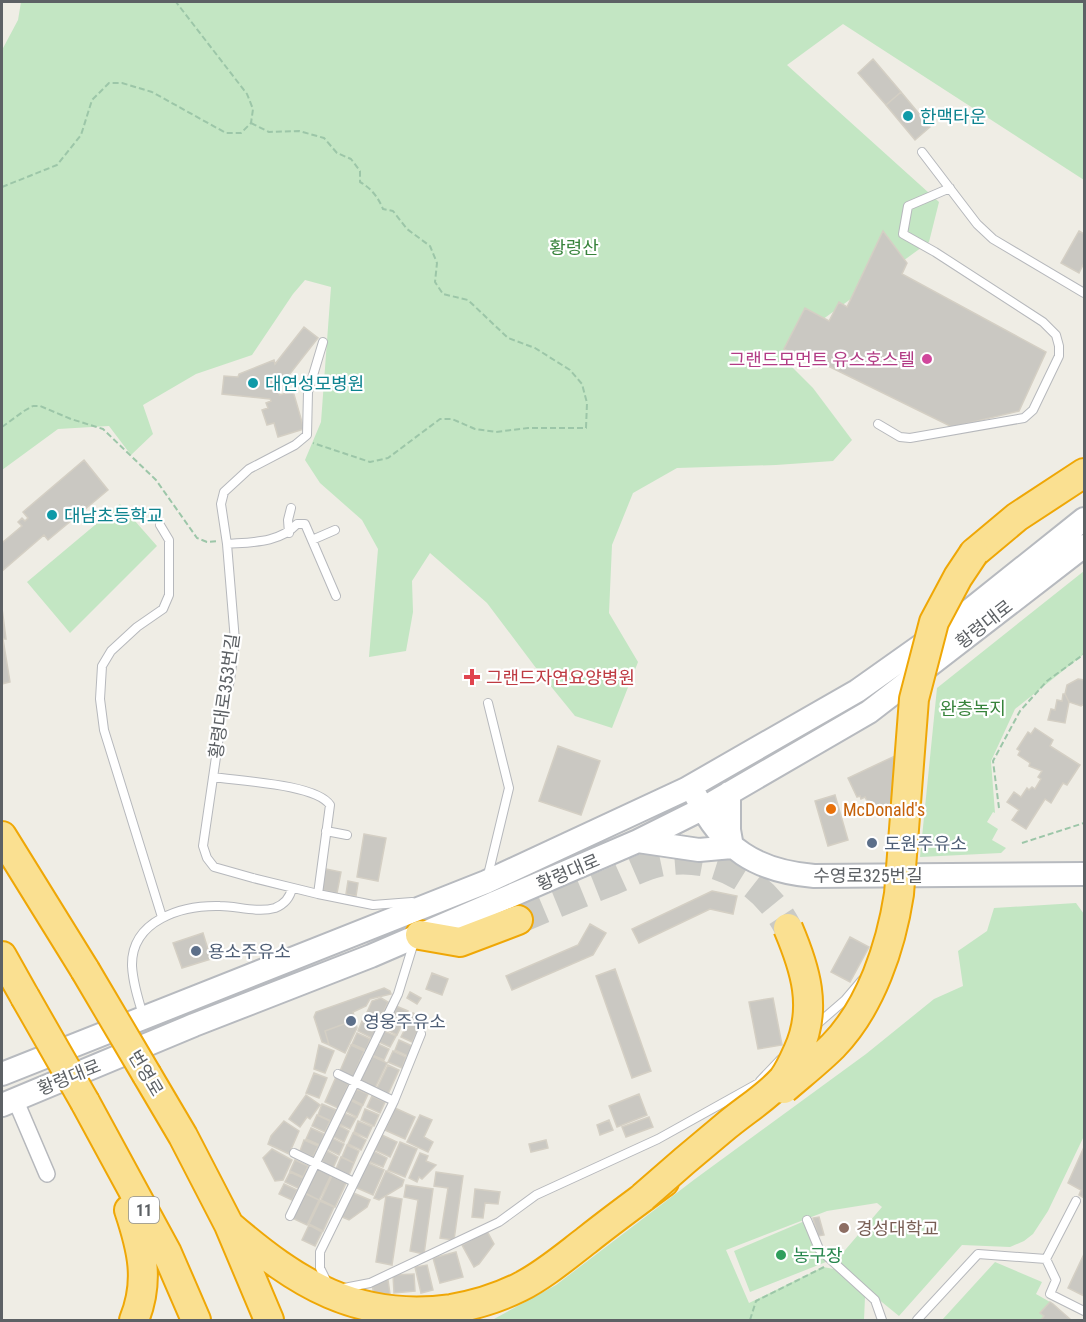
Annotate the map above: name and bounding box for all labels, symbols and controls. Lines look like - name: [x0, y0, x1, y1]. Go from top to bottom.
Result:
- place label: 한맥타운: [920, 106, 986, 127]
- marker: 한맥타운: [901, 109, 915, 123]
- park label: 황령산: [549, 237, 599, 258]
- place label: 그랜드모먼트 유스호스텔: [729, 349, 915, 370]
- marker: 그랜드모먼트 유스호스텔: [920, 352, 934, 366]
- place label: 대연성모병원: [265, 373, 364, 394]
- marker: 대연성모병원: [246, 376, 260, 390]
- place label: 대남초등학교: [64, 505, 163, 526]
- marker: 대남초등학교: [45, 508, 59, 522]
- street label: 황령대로: [951, 595, 1017, 653]
- street label: 황령대로353번길: [205, 632, 243, 760]
- place label: 그랜드자연요양병원: [486, 667, 635, 688]
- marker: 그랜드자연요양병원: [463, 668, 481, 686]
- park label: 완층녹지: [940, 698, 1006, 719]
- place label: McDonald's: [843, 799, 925, 820]
- marker: McDonald's: [824, 802, 838, 816]
- place label: 도원주유소: [884, 833, 967, 854]
- marker: 도원주유소: [865, 836, 879, 850]
- street label: 황령대로: [533, 849, 603, 895]
- street label: 수영로325번길: [813, 865, 923, 886]
- place label: 용소주유소: [208, 941, 291, 962]
- marker: 용소주유소: [189, 944, 203, 958]
- place label: 영웅주유소: [363, 1011, 446, 1032]
- marker: 영웅주유소: [344, 1014, 358, 1028]
- street label: 번영로: [124, 1046, 168, 1100]
- street label: 황령대로: [34, 1055, 104, 1099]
- road number: 11: [129, 1197, 159, 1223]
- place label: 경성대학교: [856, 1218, 939, 1239]
- marker: 경성대학교: [837, 1221, 851, 1235]
- place label: 농구장: [793, 1245, 843, 1266]
- marker: 농구장: [774, 1248, 788, 1262]

